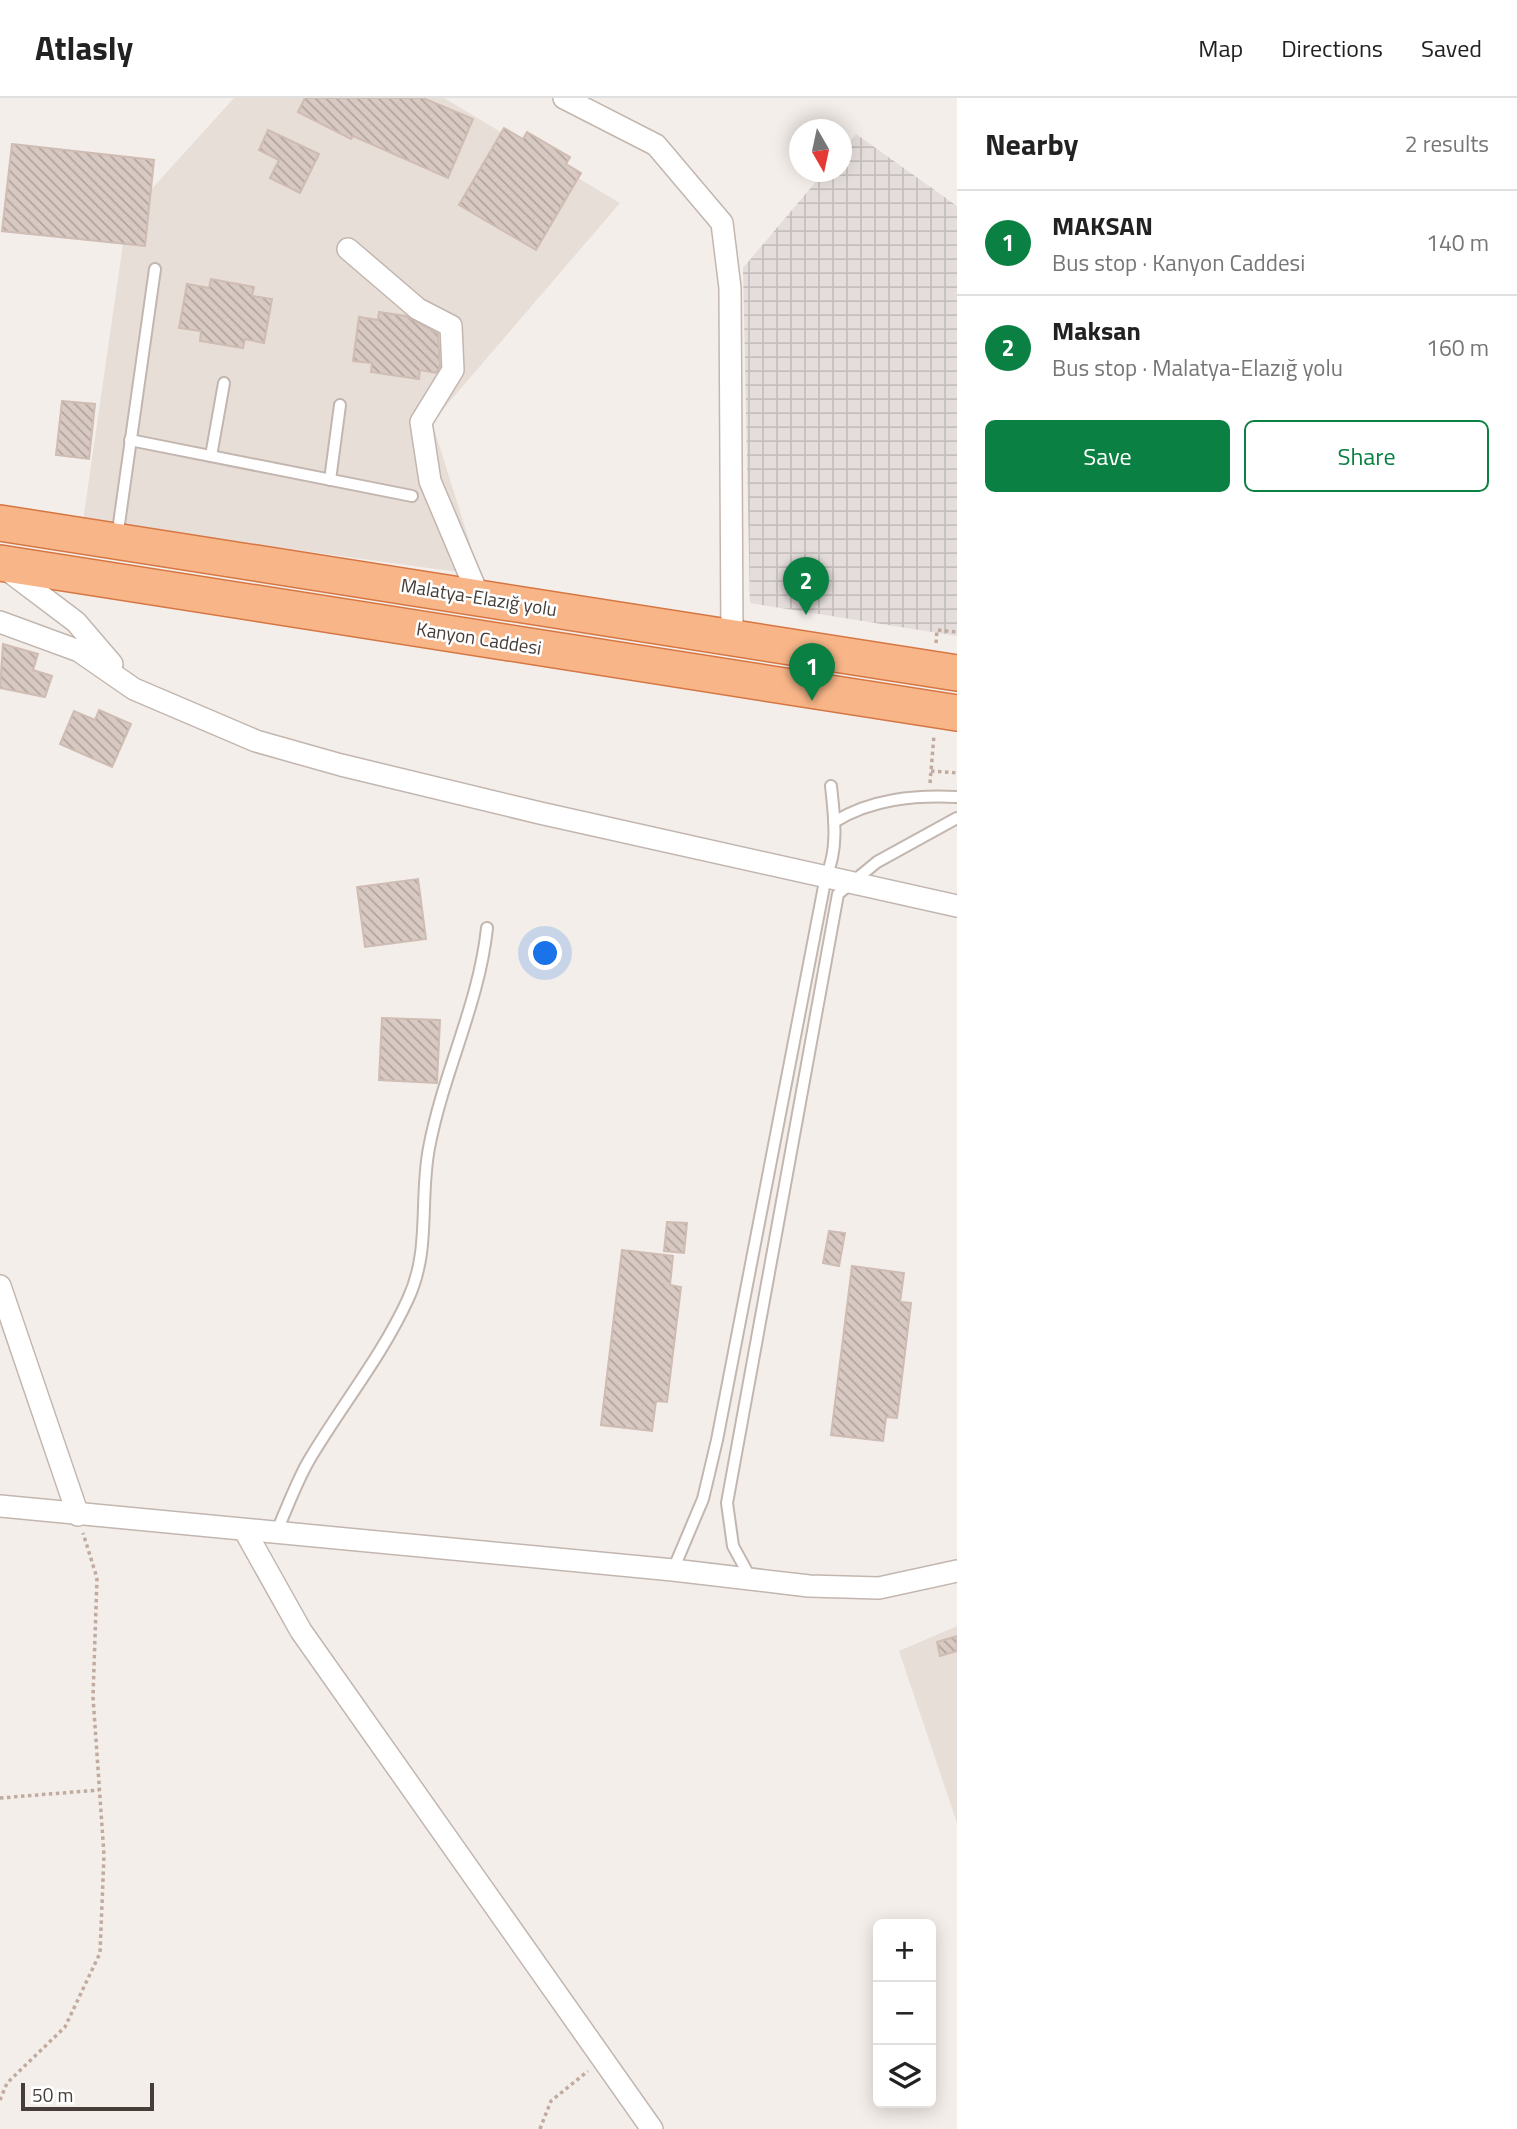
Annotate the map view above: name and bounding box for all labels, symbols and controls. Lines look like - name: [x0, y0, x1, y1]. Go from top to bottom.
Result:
- text: Atlasly: [35, 23, 133, 73]
- text: Map: [1198, 30, 1243, 66]
- text: Directions: [1281, 30, 1383, 66]
- text: Saved: [1421, 30, 1482, 66]
- north arrow: [789, 119, 852, 182]
- text: Nearby: [985, 121, 1078, 167]
- text: 2 results: [1405, 126, 1489, 161]
- text: MAKSAN: [1052, 206, 1153, 245]
- text: 1: [1002, 225, 1014, 260]
- text: 140 m: [1426, 225, 1489, 260]
- text: Bus stop · Kanyon Caddesi: [1052, 245, 1305, 280]
- text: Maksan: [1052, 311, 1141, 350]
- text: 2: [1002, 330, 1014, 365]
- text: 160 m: [1426, 330, 1489, 365]
- text: Bus stop · Malatya-Elazığ yolu: [1052, 350, 1343, 385]
- button: Save: [985, 420, 1230, 492]
- button: Share: [1244, 420, 1489, 492]
- pin: 2: [783, 557, 829, 615]
- street label: Malatya-Elazığ yolu: [399, 570, 559, 623]
- street label: Kanyon Caddesi: [414, 613, 544, 662]
- pin: 1: [789, 643, 835, 701]
- your location: [528, 936, 562, 970]
- map controls: [873, 1919, 936, 2108]
- button: +: [873, 1919, 936, 1982]
- button: −: [873, 1982, 936, 2045]
- button: layers: [873, 2045, 936, 2108]
- scale bar: [21, 2080, 154, 2112]
- text: 50 m: [32, 2080, 73, 2109]

